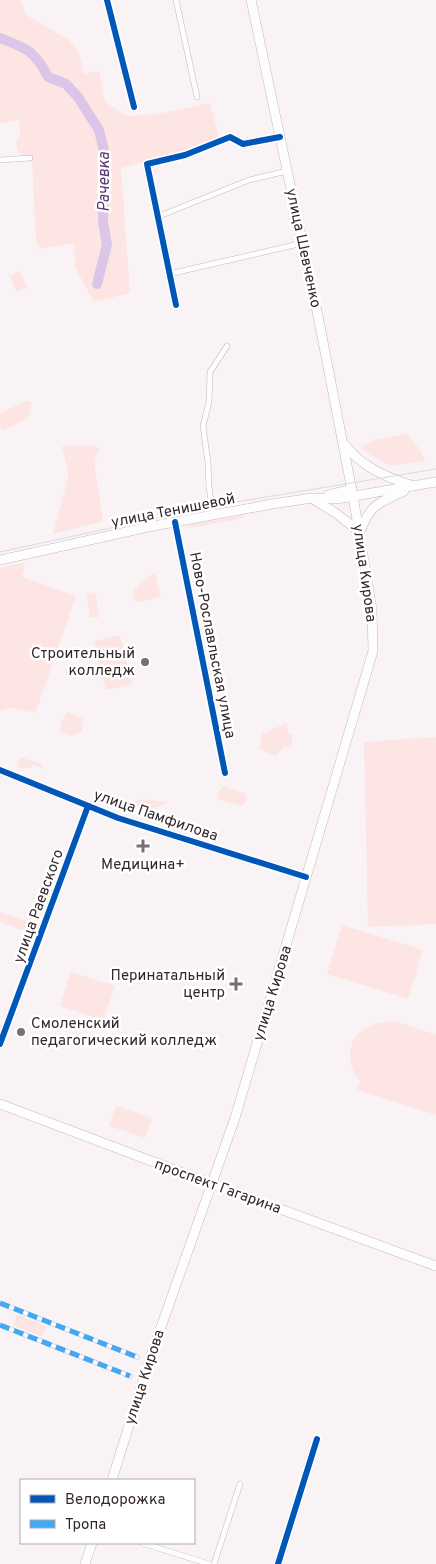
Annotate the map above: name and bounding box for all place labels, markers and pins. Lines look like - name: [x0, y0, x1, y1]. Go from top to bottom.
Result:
- place label: Строительный колледж: [31, 645, 135, 681]
- marker: Строительный колледж: [139, 656, 151, 668]
- marker: Медицина+: [136, 839, 150, 853]
- place label: Медицина+: [101, 856, 185, 875]
- place label: Перинатальный центр: [111, 967, 225, 1003]
- marker: Перинатальный центр: [229, 977, 243, 991]
- place label: Смоленский педагогический колледж: [31, 1015, 217, 1051]
- marker: Смоленский педагогический колледж: [15, 1026, 27, 1038]

